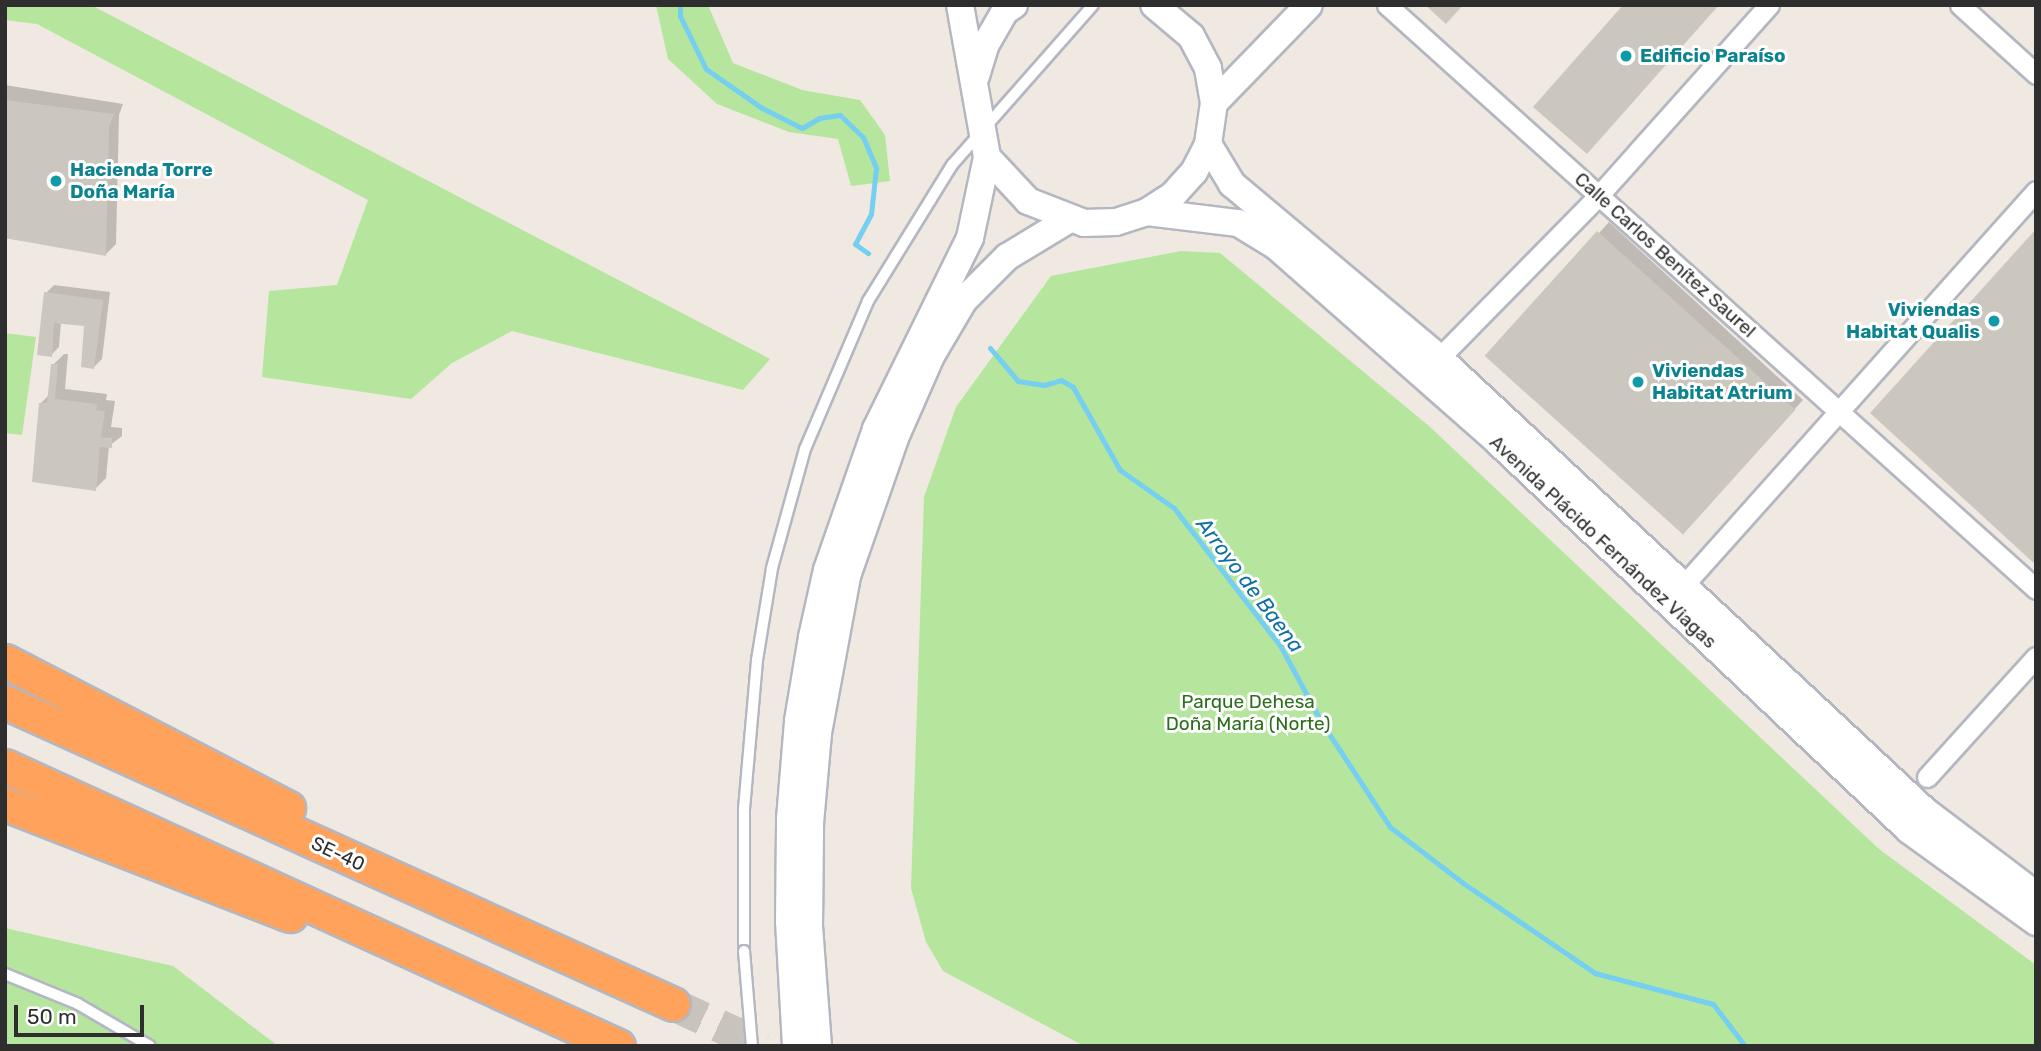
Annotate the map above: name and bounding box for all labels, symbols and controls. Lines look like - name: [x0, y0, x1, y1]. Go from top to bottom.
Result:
- place label: Edificio Paraíso: [1640, 45, 1786, 67]
- marker: Edificio Paraíso: [1618, 48, 1634, 64]
- place label: Hacienda Torre Doña María: [70, 159, 213, 203]
- street label: Calle Carlos Benítez Saurel: [1570, 168, 1760, 342]
- marker: Hacienda Torre Doña María: [48, 173, 64, 189]
- place label: Viviendas Habitat Qualis: [1846, 299, 1980, 343]
- marker: Viviendas Habitat Qualis: [1986, 313, 2002, 329]
- place label: Viviendas Habitat Atrium: [1652, 360, 1793, 404]
- marker: Viviendas Habitat Atrium: [1630, 374, 1646, 390]
- street label: Avenida Plácido Fernández Viagas: [1485, 431, 1721, 653]
- water label: Arroyo de Baena: [1191, 512, 1309, 658]
- park label: Parque Dehesa Doña María (Norte): [1166, 691, 1330, 735]
- street label: SE-40: [308, 832, 368, 876]
- scale bar: [18, 992, 147, 1036]
- text: 50 m: [27, 1004, 77, 1029]

